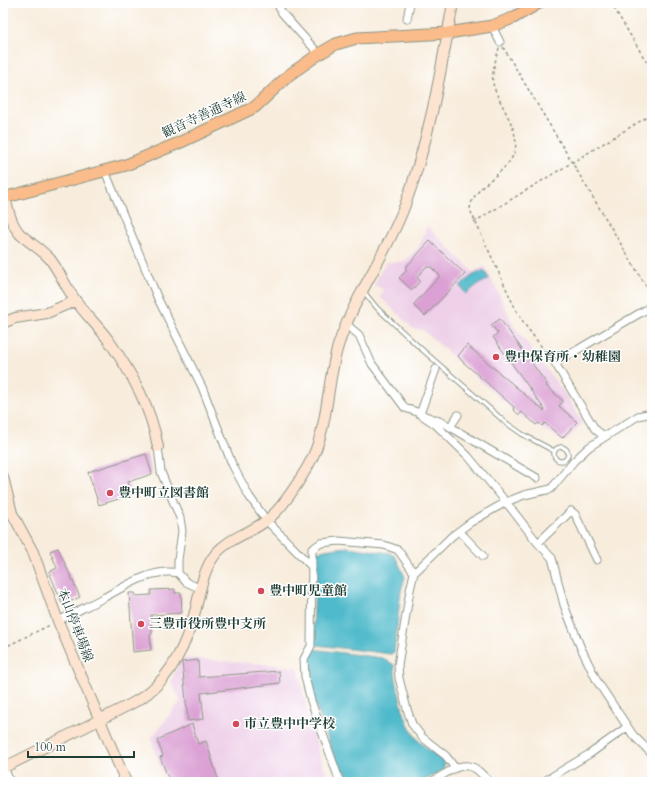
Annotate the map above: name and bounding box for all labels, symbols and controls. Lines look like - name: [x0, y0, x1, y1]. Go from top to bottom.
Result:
- street label: 観音寺善通寺線: [159, 88, 249, 142]
- place label: 豊中保育所・幼稚園: [504, 348, 621, 366]
- marker: 豊中保育所・幼稚園: [491, 352, 501, 362]
- place label: 豊中町立図書館: [118, 484, 209, 502]
- marker: 豊中町立図書館: [105, 488, 115, 498]
- place label: 豊中町児童館: [269, 582, 347, 600]
- street label: 本山停車場線: [53, 585, 97, 665]
- marker: 豊中町児童館: [256, 586, 266, 596]
- place label: 三豊市役所豊中支所: [149, 615, 266, 633]
- marker: 三豊市役所豊中支所: [136, 619, 146, 629]
- place label: 市立豊中中学校: [244, 715, 336, 733]
- marker: 市立豊中中学校: [231, 719, 241, 729]
- scale bar: [28, 733, 134, 759]
- text: 100 m: [34, 739, 67, 755]

